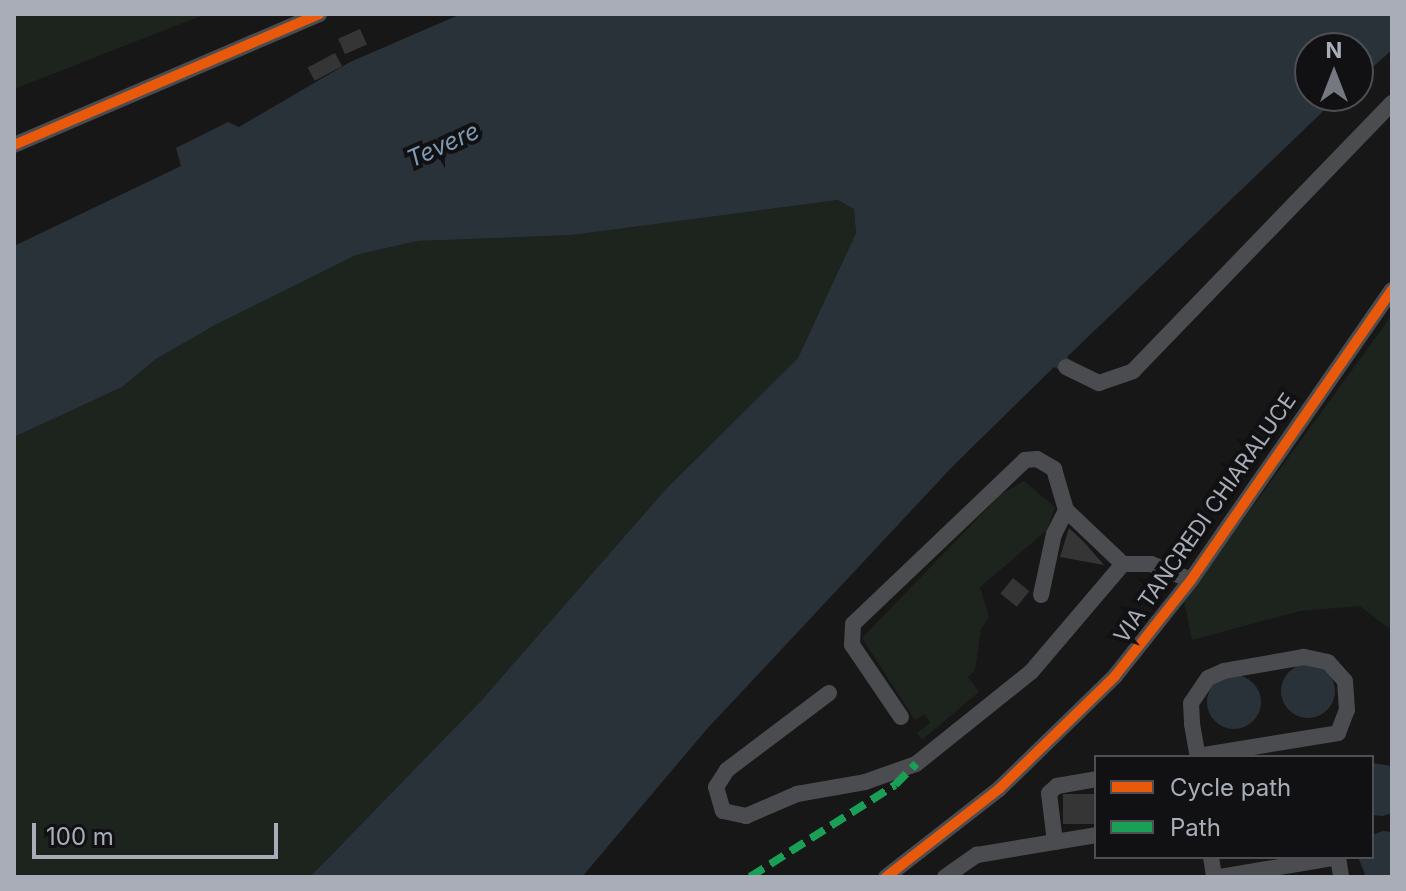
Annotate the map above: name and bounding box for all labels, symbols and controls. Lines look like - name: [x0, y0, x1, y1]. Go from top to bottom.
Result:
- north arrow: [1294, 32, 1374, 112]
- text: N: [1326, 37, 1342, 63]
- water label: Tevere: [402, 116, 484, 174]
- street label: VIA TANCREDI CHIARALUCE: [1108, 388, 1302, 648]
- legend: [1094, 755, 1374, 859]
- text: Cycle path: [1170, 773, 1291, 802]
- scale bar: [36, 807, 282, 857]
- text: Path: [1170, 813, 1221, 842]
- text: 100 m: [46, 822, 114, 851]

